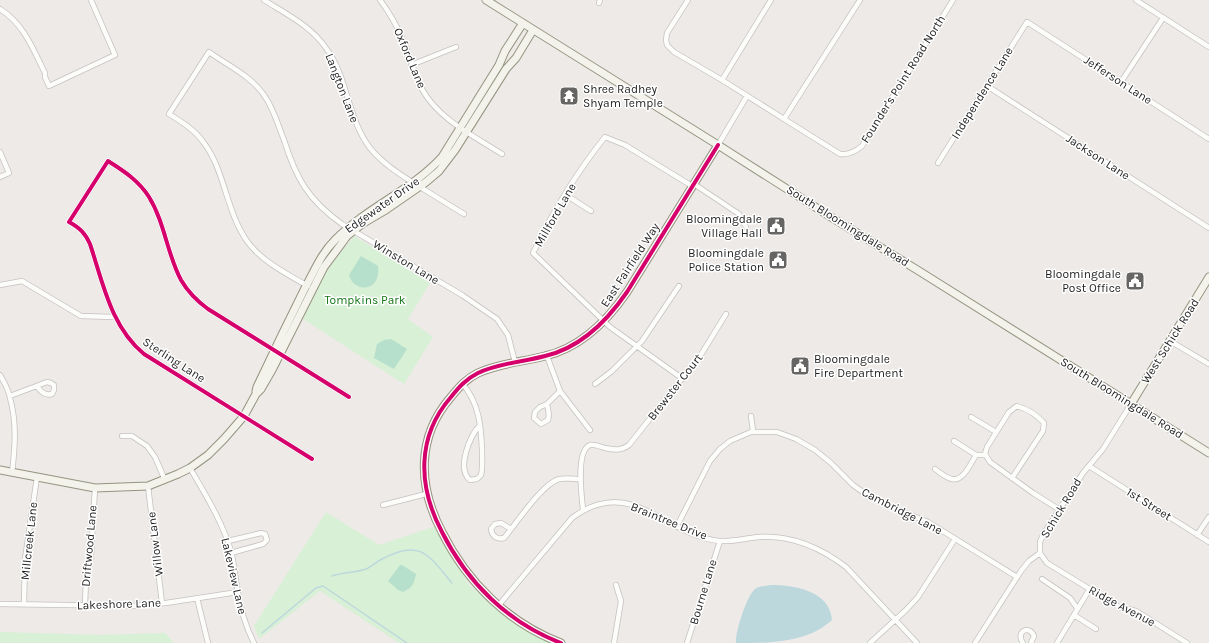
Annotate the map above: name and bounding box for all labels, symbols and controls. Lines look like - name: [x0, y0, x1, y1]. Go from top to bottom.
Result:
- street label: Founder's Point Road North: [858, 12, 948, 146]
- street label: Oxford Lane: [391, 26, 429, 90]
- street label: Independence Lane: [948, 44, 1016, 142]
- street label: Langton Lane: [322, 51, 362, 125]
- street label: Jefferson Lane: [1081, 53, 1155, 107]
- place label: Shree Radhey Shyam Temple: [583, 82, 663, 110]
- temple icon: Shree Radhey Shyam Temple: [558, 85, 580, 107]
- street label: Jackson Lane: [1064, 131, 1132, 183]
- street label: Edgewater Drive: [342, 174, 422, 236]
- street label: Millford Lane: [531, 181, 579, 249]
- street label: South Bloomingdale Road: [784, 182, 912, 270]
- place label: Bloomingdale Village Hall: [686, 212, 762, 240]
- public building icon: Bloomingdale Village Hall: [765, 215, 787, 237]
- street label: East Fairfield Way: [598, 220, 663, 310]
- street label: Winston Lane: [370, 237, 442, 287]
- place label: Bloomingdale Police Station: [688, 246, 764, 274]
- public building icon: Bloomingdale Police Station: [767, 249, 789, 271]
- place label: Bloomingdale Post Office: [1045, 267, 1121, 295]
- public building icon: Bloomingdale Post Office: [1124, 270, 1146, 292]
- park label: Tompkins Park: [325, 293, 406, 307]
- street label: West Schick Road: [1138, 296, 1202, 386]
- street label: Sterling Lane: [140, 335, 208, 385]
- street label: Brewster Court: [645, 350, 706, 423]
- place label: Bloomingdale Fire Department: [814, 352, 903, 380]
- street label: South Bloomingdale Road: [1058, 354, 1186, 442]
- public building icon: Bloomingdale Fire Department: [789, 355, 811, 377]
- street label: Schick Road: [1038, 475, 1084, 541]
- street label: Cambridge Lane: [859, 485, 945, 537]
- street label: 1st Street: [1124, 485, 1175, 524]
- street label: Braintree Drive: [629, 499, 709, 543]
- street label: Millcreek Lane: [18, 501, 40, 581]
- street label: Driftwood Lane: [78, 505, 100, 587]
- street label: Willow Lane: [144, 511, 166, 577]
- street label: Lakeview Lane: [218, 536, 250, 616]
- street label: Bourne Lane: [686, 558, 720, 626]
- street label: Ridge Avenue: [1086, 583, 1158, 629]
- street label: Lakeshore Lane: [77, 596, 161, 612]

